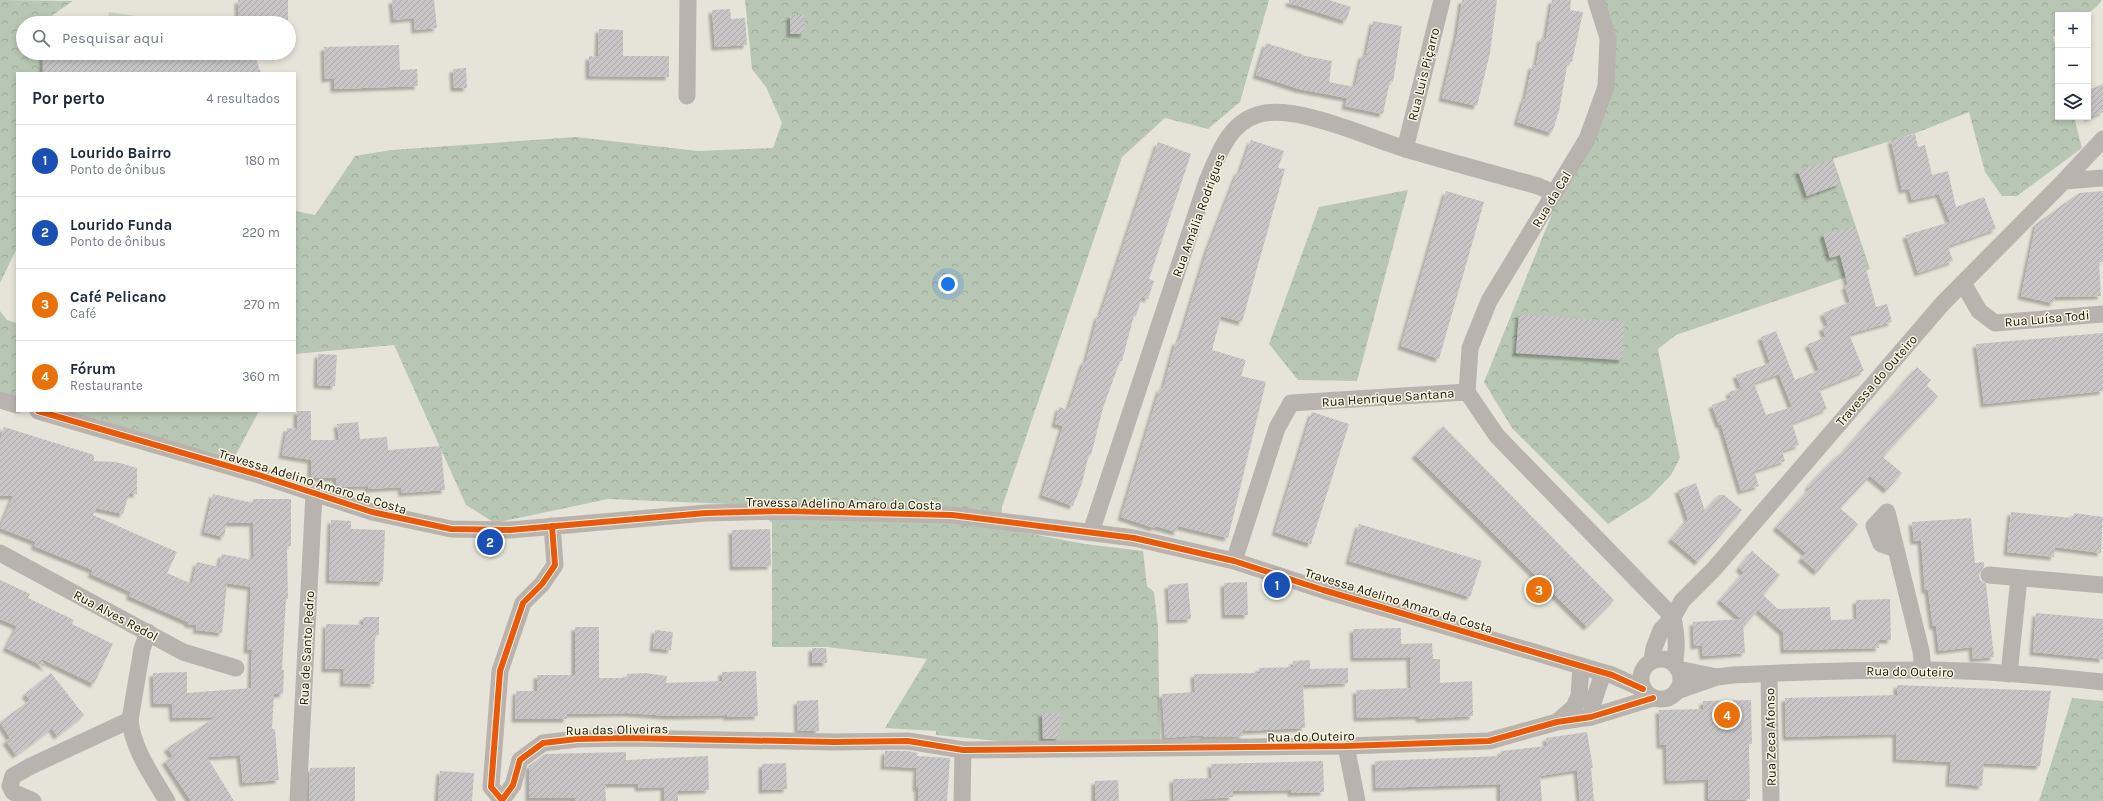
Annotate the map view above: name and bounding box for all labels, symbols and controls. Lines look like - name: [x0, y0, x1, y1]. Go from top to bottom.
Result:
- map controls: [2055, 12, 2091, 120]
- button: +: [2055, 12, 2091, 48]
- search box: [16, 16, 296, 60]
- street label: Rua Luis Piçarro: [1405, 26, 1442, 122]
- icon: search: [30, 27, 52, 49]
- text: Pesquisar aqui: [62, 29, 164, 47]
- button: −: [2055, 48, 2091, 84]
- button: layers: [2055, 84, 2091, 120]
- text: Por perto: [32, 88, 105, 108]
- text: 4 resultados: [206, 91, 280, 106]
- text: Lourido Bairro: [70, 144, 171, 162]
- street label: Rua Amália Rodrigues: [1169, 151, 1228, 279]
- text: 1: [43, 153, 47, 168]
- text: 180 m: [245, 153, 280, 168]
- text: Ponto de ônibus: [70, 162, 166, 177]
- street label: Rua da Cal: [1529, 168, 1574, 230]
- text: Lourido Funda: [70, 216, 172, 234]
- text: 2: [41, 225, 49, 240]
- text: 220 m: [242, 225, 280, 240]
- text: Ponto de ônibus: [70, 234, 166, 249]
- your location: [938, 274, 958, 294]
- text: Café Pelicano: [70, 288, 166, 306]
- text: 3: [41, 297, 49, 312]
- text: 270 m: [243, 297, 280, 312]
- text: Café: [70, 306, 96, 321]
- street label: Rua Luísa Todi: [2004, 307, 2090, 330]
- street label: Travessa do Outeiro: [1833, 332, 1920, 429]
- text: Fórum: [70, 360, 116, 378]
- text: 4: [41, 369, 49, 384]
- text: 360 m: [242, 369, 280, 384]
- text: Restaurante: [70, 378, 143, 393]
- street label: Rua Henrique Santana: [1321, 385, 1455, 411]
- street label: Travessa Adelino Amaro da Costa: [217, 446, 409, 517]
- street label: Travessa Adelino Amaro da Costa: [746, 494, 942, 513]
- pin: 2: [477, 527, 503, 557]
- street label: Travessa Adelino Amaro da Costa: [1303, 565, 1495, 636]
- pin: 1: [1264, 570, 1290, 600]
- pin: 3: [1526, 575, 1552, 605]
- street label: Rua Alves Redol: [71, 587, 161, 644]
- street label: Rua de Santo Pedro: [296, 590, 317, 706]
- street label: Rua do Outeiro: [1866, 663, 1954, 680]
- street label: Rua Zeca Afonso: [1762, 688, 1779, 786]
- pin: 4: [1714, 700, 1740, 730]
- street label: Rua das Oliveiras: [566, 721, 669, 738]
- street label: Rua do Outeiro: [1267, 728, 1355, 745]

